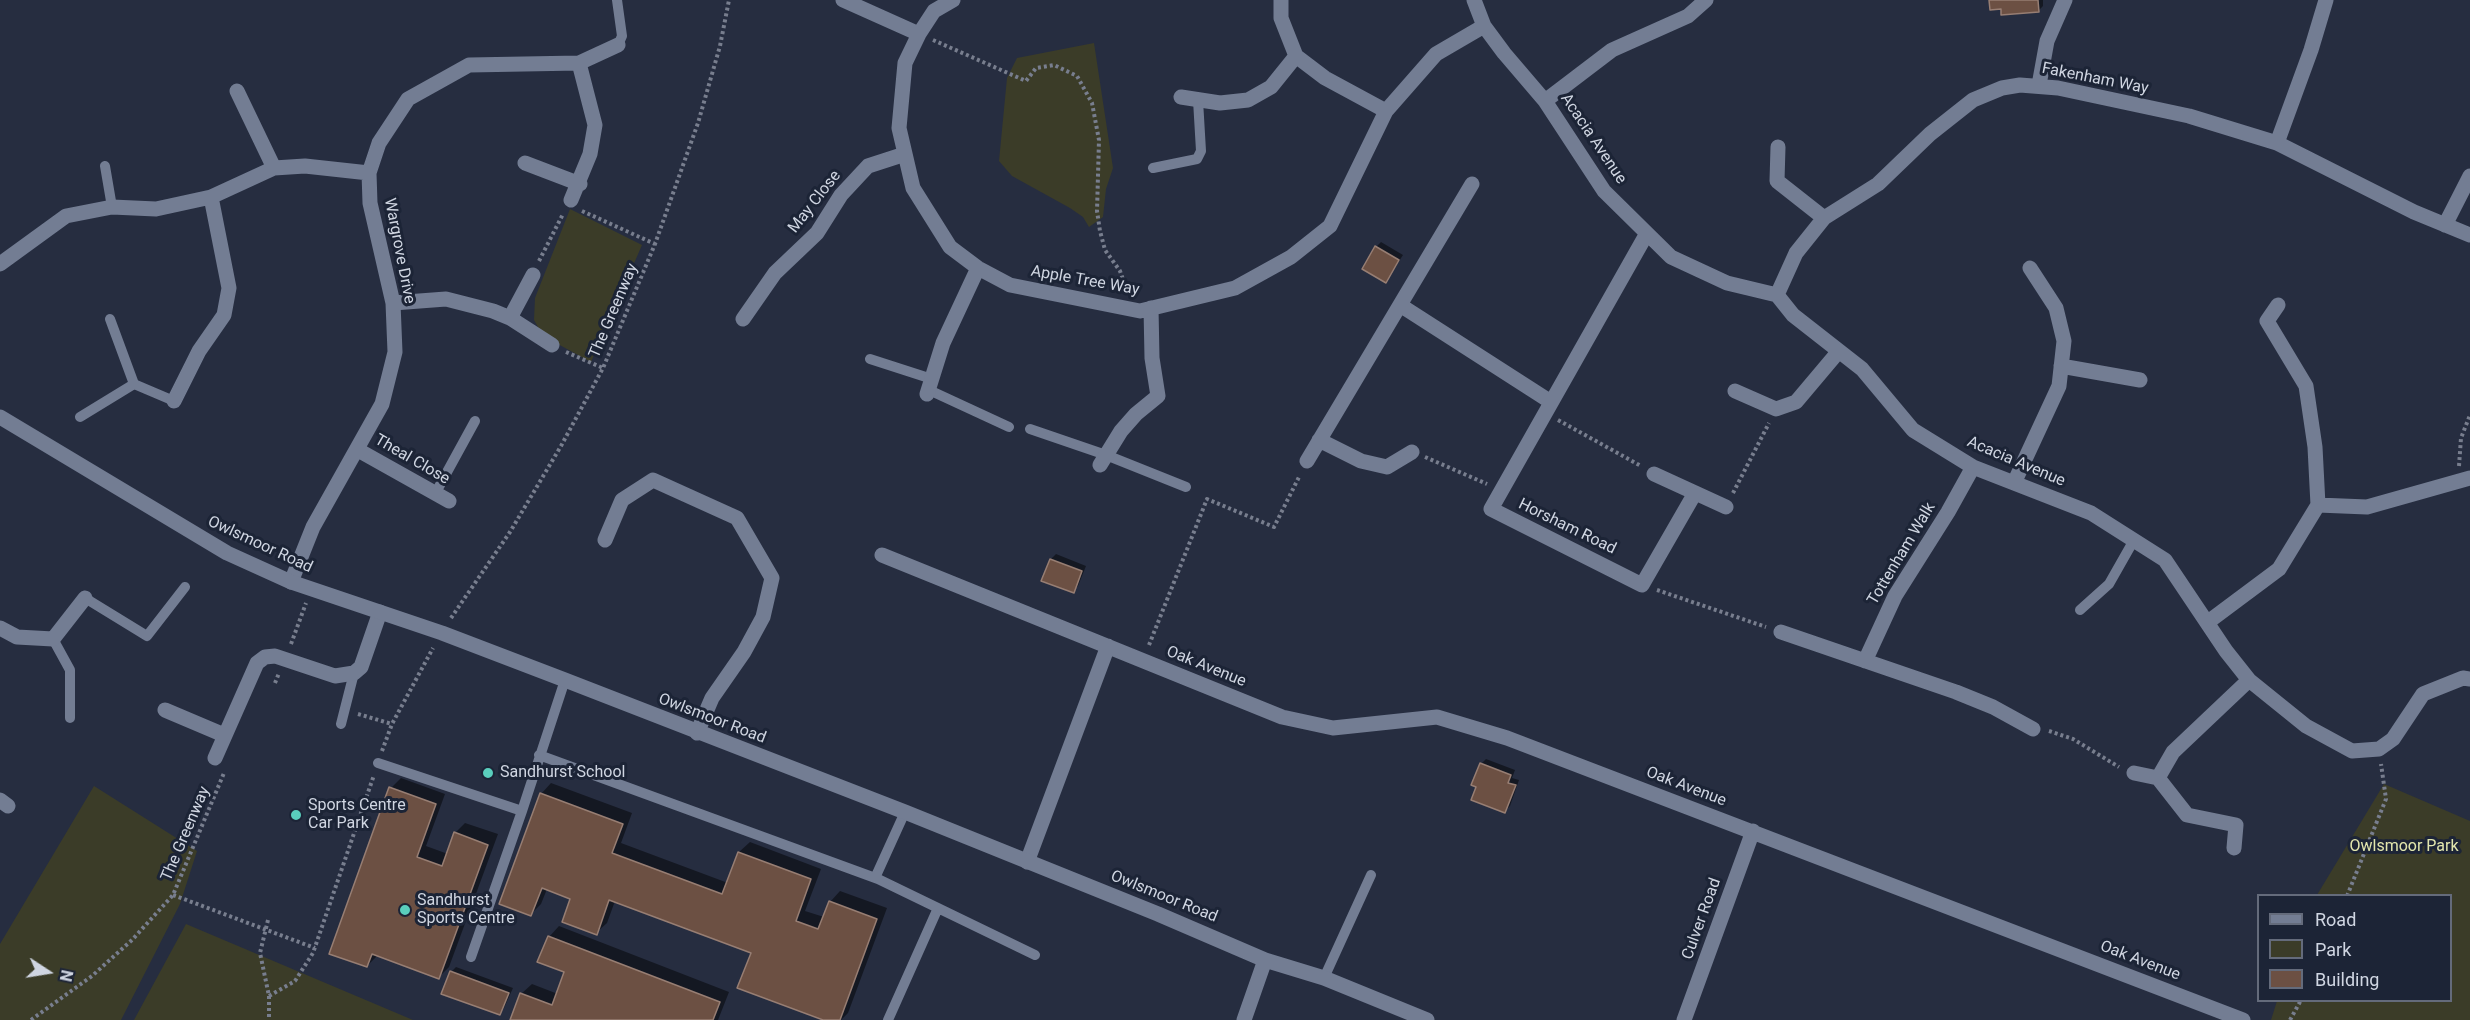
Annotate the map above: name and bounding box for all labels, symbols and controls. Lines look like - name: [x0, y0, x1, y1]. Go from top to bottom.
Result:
- street label: Fakenham Way: [2040, 59, 2150, 99]
- street label: Acacia Avenue: [1556, 90, 1630, 188]
- street label: May Close: [785, 167, 845, 237]
- street label: Wargrove Drive: [379, 197, 419, 305]
- street label: The Greenway: [585, 261, 643, 361]
- street label: Apple Tree Way: [1029, 262, 1141, 300]
- street label: Theal Close: [371, 431, 453, 489]
- street label: Acacia Avenue: [1964, 433, 2068, 491]
- street label: Horsham Road: [1515, 495, 1619, 559]
- street label: Tottenham Walk: [1864, 499, 1940, 609]
- street label: Owlsmoor Road: [204, 512, 316, 578]
- street label: Oak Avenue: [1163, 642, 1249, 692]
- street label: Owlsmoor Road: [656, 690, 768, 748]
- place label: Sandhurst School: [500, 763, 625, 783]
- street label: Oak Avenue: [1643, 763, 1729, 811]
- marker: Sandhurst School: [481, 766, 495, 780]
- street label: The Greenway: [157, 784, 215, 884]
- place label: Sports Centre Car Park: [308, 796, 406, 834]
- marker: Sports Centre Car Park: [289, 808, 303, 822]
- park label: Owlsmoor Park: [2349, 837, 2459, 857]
- street label: Owlsmoor Road: [1108, 867, 1220, 927]
- street label: Culver Road: [1678, 876, 1726, 962]
- place label: Sandhurst Sports Centre: [417, 891, 515, 929]
- legend: [2257, 894, 2452, 1002]
- marker: Sandhurst Sports Centre: [398, 903, 412, 917]
- text: Road: [2315, 909, 2356, 930]
- street label: Oak Avenue: [2097, 937, 2183, 985]
- text: Park: [2315, 939, 2351, 960]
- north arrow: [18, 942, 78, 1002]
- text: N: [56, 968, 77, 983]
- text: Building: [2315, 969, 2379, 990]

